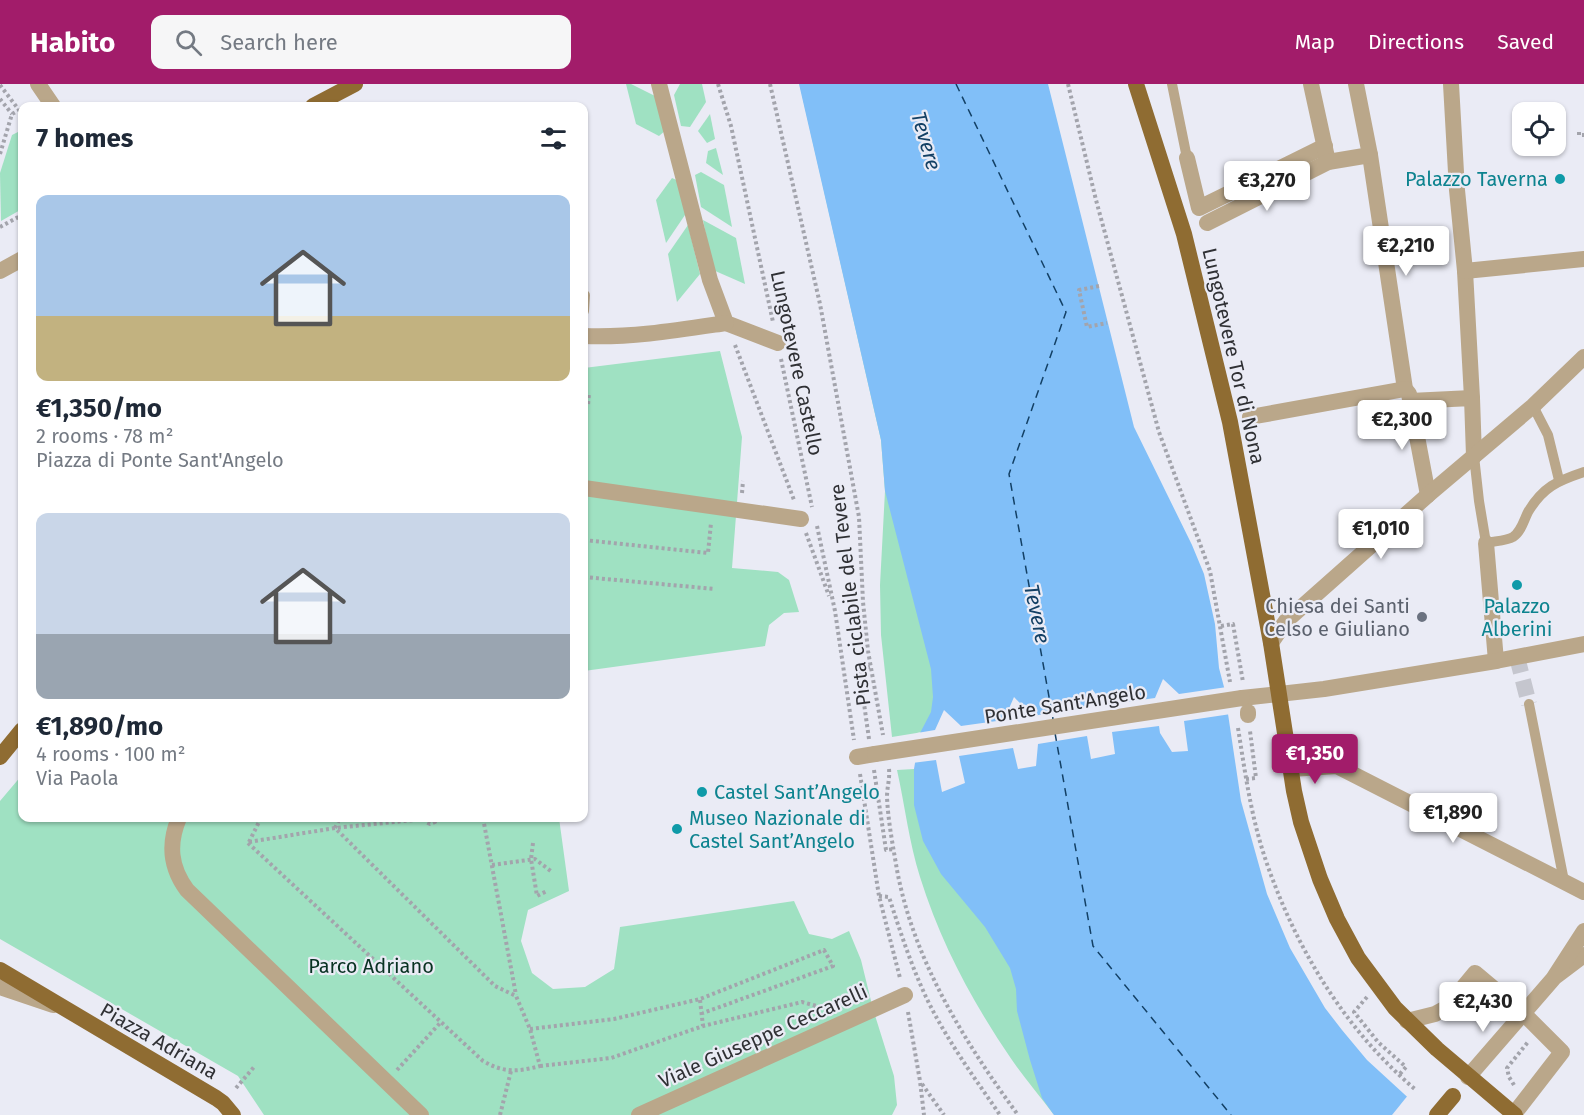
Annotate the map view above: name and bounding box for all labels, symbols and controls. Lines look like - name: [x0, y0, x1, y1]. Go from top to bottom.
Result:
- search box: [151, 15, 571, 69]
- text: Habito: [30, 26, 115, 59]
- icon: search: [172, 26, 205, 59]
- text: Search here: [220, 29, 338, 56]
- text: Map: [1295, 29, 1335, 55]
- text: Directions: [1368, 29, 1464, 55]
- text: Saved: [1497, 29, 1554, 55]
- map controls: [1512, 102, 1566, 156]
- button: locate: [1512, 102, 1566, 156]
- water label: Tevere: [905, 109, 947, 173]
- icon: filters: [537, 122, 570, 155]
- text: 7 homes: [36, 123, 133, 154]
- pin: €3,270: [1218, 161, 1316, 212]
- place label: Palazzo Taverna: [1405, 167, 1548, 191]
- text: €3,270: [1238, 168, 1296, 192]
- marker: Palazzo Taverna: [1553, 172, 1567, 186]
- pin: €2,210: [1357, 226, 1455, 277]
- text: €2,210: [1377, 233, 1435, 257]
- icon: home: [249, 234, 357, 342]
- street label: Lungotevere Tor di Nona: [1197, 245, 1271, 467]
- street label: Lungotevere Castello: [766, 268, 828, 458]
- text: €1,350/mo: [36, 393, 162, 424]
- pin: €2,300: [1353, 400, 1451, 451]
- text: €2,300: [1372, 407, 1432, 431]
- text: 2 rooms · 78 m²: [36, 424, 173, 448]
- text: Piazza di Ponte Sant'Angelo: [36, 448, 284, 472]
- street label: Pista ciclabile del Tevere: [824, 483, 876, 707]
- pin: €1,010: [1332, 509, 1430, 560]
- text: €1,010: [1352, 516, 1410, 540]
- icon: home: [249, 552, 357, 660]
- marker: Palazzo Alberini: [1510, 578, 1524, 592]
- water label: Tevere: [1018, 582, 1056, 646]
- place label: Chiesa dei Santi Celso e Giuliano: [1264, 594, 1410, 641]
- place label: Palazzo Alberini: [1482, 594, 1552, 641]
- marker: Chiesa dei Santi Celso e Giuliano: [1415, 610, 1429, 624]
- street label: Ponte Sant'Angelo: [982, 679, 1148, 729]
- text: €1,890/mo: [36, 711, 163, 742]
- pin: €1,350: [1266, 734, 1364, 785]
- text: €1,350: [1286, 741, 1344, 765]
- text: 4 rooms · 100 m²: [36, 742, 186, 766]
- text: Via Paola: [36, 766, 119, 790]
- place label: Castel Sant’Angelo: [714, 780, 880, 804]
- marker: Castel Sant’Angelo: [695, 785, 709, 799]
- pin: €1,890: [1404, 793, 1502, 844]
- text: €1,890: [1423, 800, 1483, 824]
- place label: Museo Nazionale di Castel Sant’Angelo: [689, 806, 866, 853]
- marker: Museo Nazionale di Castel Sant’Angelo: [670, 822, 684, 836]
- park label: Parco Adriano: [308, 954, 434, 978]
- street label: Viale Giuseppe Ceccarelli: [655, 979, 871, 1093]
- pin: €2,430: [1434, 982, 1532, 1033]
- text: €2,430: [1453, 989, 1513, 1013]
- street label: Piazza Adriana: [96, 998, 222, 1084]

